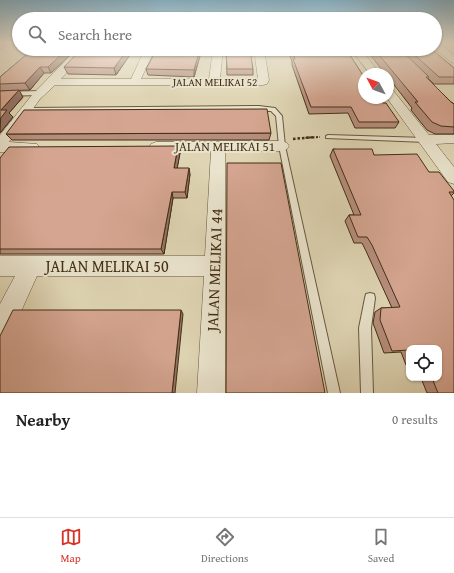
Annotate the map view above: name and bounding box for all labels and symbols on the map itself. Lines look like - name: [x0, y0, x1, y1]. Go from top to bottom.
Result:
- north arrow: [358, 68, 394, 104]
- street label: JALAN MELIKAI 52: [171, 74, 257, 90]
- street label: JALAN MELIKAI 51: [173, 137, 275, 156]
- street label: JALAN MELIKAI 44: [200, 208, 228, 334]
- street label: JALAN MELIKAI 50: [43, 254, 169, 278]

